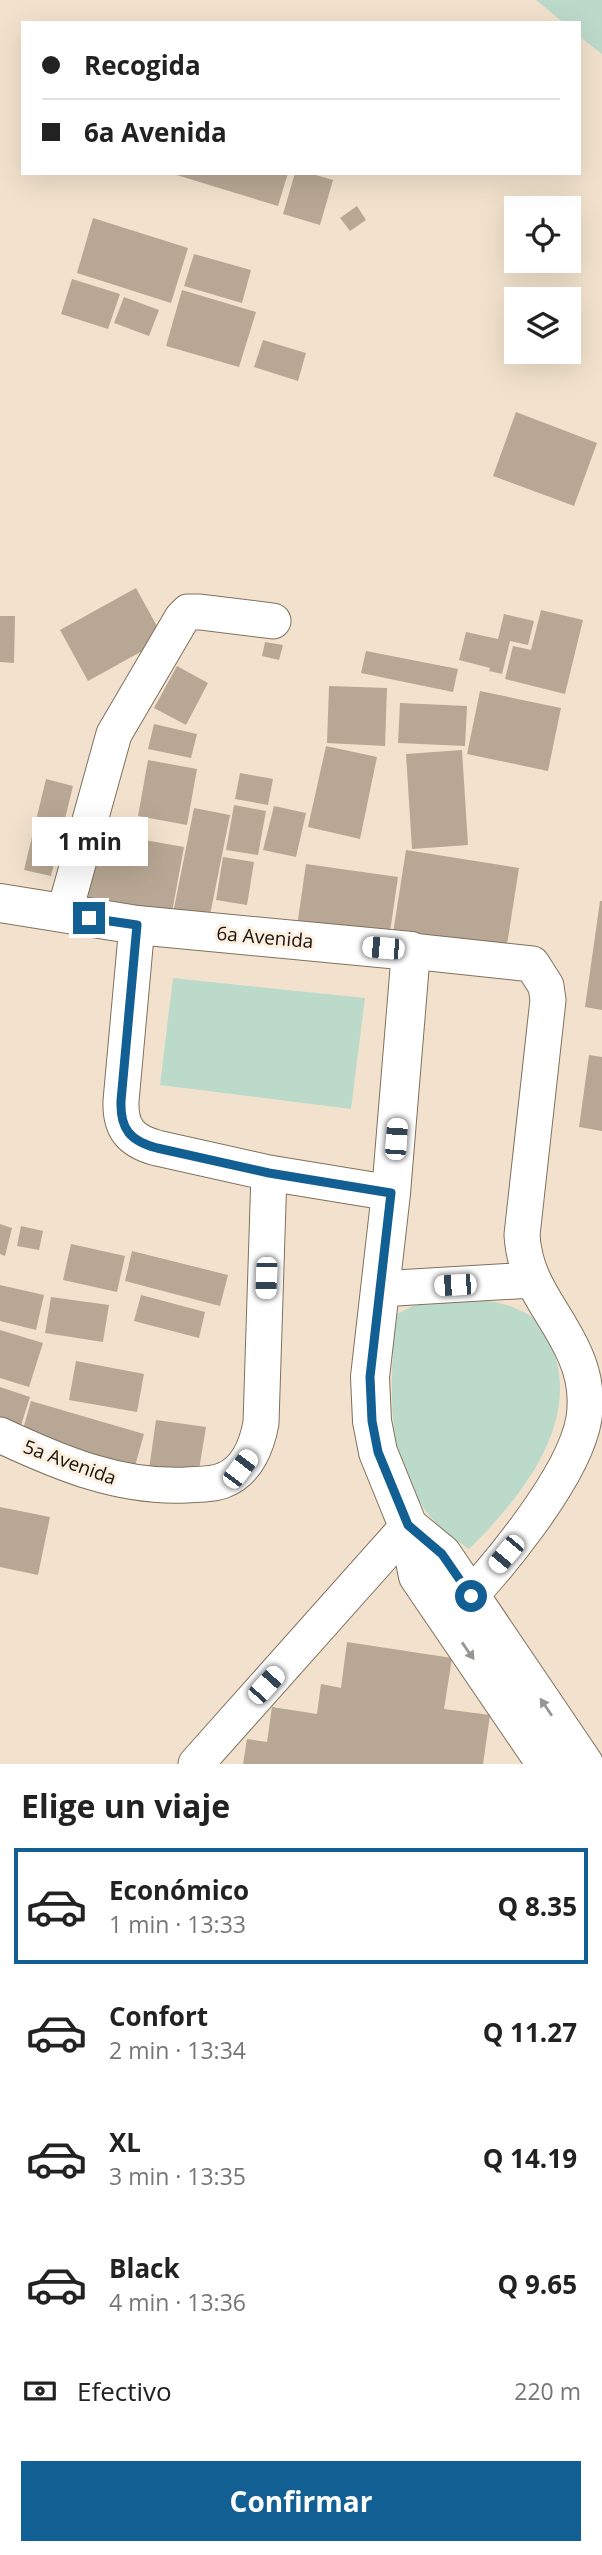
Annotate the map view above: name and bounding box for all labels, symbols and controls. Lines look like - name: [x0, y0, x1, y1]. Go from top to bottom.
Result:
- text: Recogida: [84, 47, 201, 83]
- text: 6a Avenida: [84, 114, 227, 150]
- map controls: [504, 196, 581, 364]
- button: locate: [504, 196, 581, 273]
- button: layers: [504, 287, 581, 364]
- callout: 1 min: [31, 816, 147, 866]
- text: 1 min: [58, 825, 122, 857]
- route end: [73, 902, 105, 934]
- street label: 6a Avenida: [215, 920, 315, 954]
- car: [362, 936, 405, 960]
- car: [385, 1117, 408, 1161]
- car: [255, 1257, 278, 1299]
- car: [434, 1273, 477, 1297]
- street label: 5a Avenida: [20, 1433, 120, 1491]
- car: [219, 1446, 262, 1492]
- car: [485, 1531, 528, 1577]
- route start: [455, 1580, 487, 1612]
- one-way arrow: [461, 1642, 475, 1660]
- car: [245, 1662, 288, 1708]
- one-way arrow: [540, 1698, 553, 1717]
- text: Elige un viaje: [21, 1784, 230, 1827]
- text: Económico: [109, 1872, 249, 1908]
- icon: car: [25, 1875, 88, 1938]
- text: Q 8.35: [498, 1888, 577, 1924]
- text: 1 min · 13:33: [109, 1908, 246, 1940]
- text: Confort: [109, 1998, 208, 2034]
- icon: car: [25, 2001, 88, 2064]
- text: Q 11.27: [483, 2014, 577, 2050]
- text: 2 min · 13:34: [109, 2034, 246, 2066]
- text: XL: [109, 2124, 141, 2160]
- icon: car: [25, 2127, 88, 2190]
- text: Q 14.19: [483, 2140, 577, 2176]
- text: 3 min · 13:35: [109, 2160, 246, 2192]
- text: Black: [109, 2250, 180, 2286]
- icon: car: [25, 2253, 88, 2316]
- text: Q 9.65: [498, 2266, 577, 2302]
- text: 4 min · 13:36: [109, 2286, 246, 2318]
- icon: cash: [21, 2372, 59, 2410]
- text: Efectivo: [77, 2373, 172, 2409]
- text: 220 m: [514, 2375, 581, 2407]
- button: Confirmar: [21, 2461, 581, 2541]

